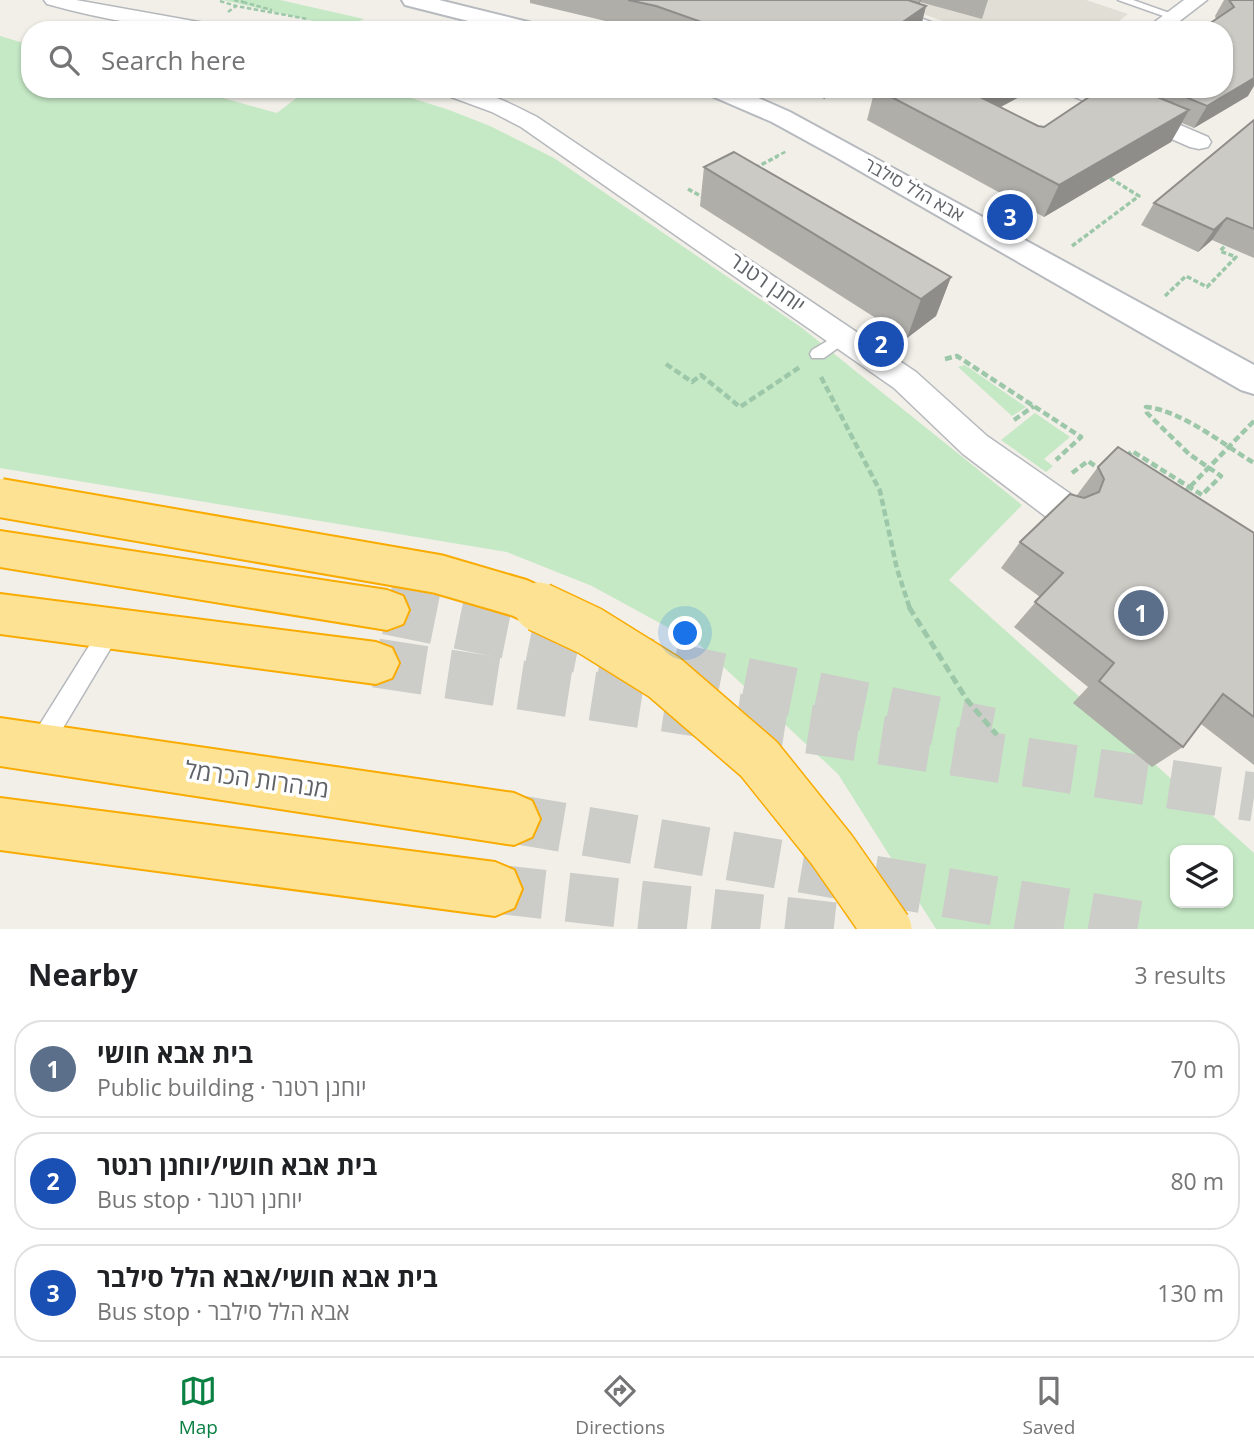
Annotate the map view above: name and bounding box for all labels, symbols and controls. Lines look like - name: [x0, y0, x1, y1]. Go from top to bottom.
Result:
- search box: [21, 21, 1233, 98]
- icon: search: [45, 41, 83, 79]
- text: Search here: [101, 42, 246, 78]
- street label: אבא הלל סילבר: [860, 152, 969, 227]
- pin: 3: [987, 191, 1033, 243]
- street label: יוחנן רטנר: [724, 246, 811, 318]
- pin: 2: [858, 318, 904, 370]
- pin: 1: [1118, 587, 1164, 639]
- your location: [668, 616, 702, 650]
- street label: מנהרות הכרמל: [183, 752, 331, 805]
- map controls: [1170, 845, 1233, 908]
- button: layers: [1170, 845, 1233, 908]
- text: Nearby: [28, 954, 138, 995]
- text: 3 results: [1135, 959, 1226, 991]
- text: בית אבא חושי: [97, 1035, 253, 1071]
- text: 1: [46, 1053, 60, 1085]
- text: 70 m: [1170, 1053, 1224, 1085]
- text: Public building · יוחנן רטנר: [97, 1071, 367, 1103]
- text: בית אבא חושי/יוחנן רנטר: [97, 1147, 377, 1183]
- text: 2: [46, 1165, 60, 1197]
- text: 80 m: [1170, 1165, 1224, 1197]
- text: Bus stop · יוחנן רטנר: [97, 1183, 303, 1215]
- text: בית אבא חושי/אבא הלל סילבר: [97, 1259, 438, 1295]
- text: 3: [46, 1277, 60, 1309]
- text: 130 m: [1157, 1277, 1224, 1309]
- text: Bus stop · אבא הלל סילבר: [97, 1295, 350, 1327]
- tab: Map: [179, 1372, 218, 1440]
- tab: Directions: [575, 1372, 665, 1440]
- tab: Saved: [1023, 1372, 1075, 1440]

